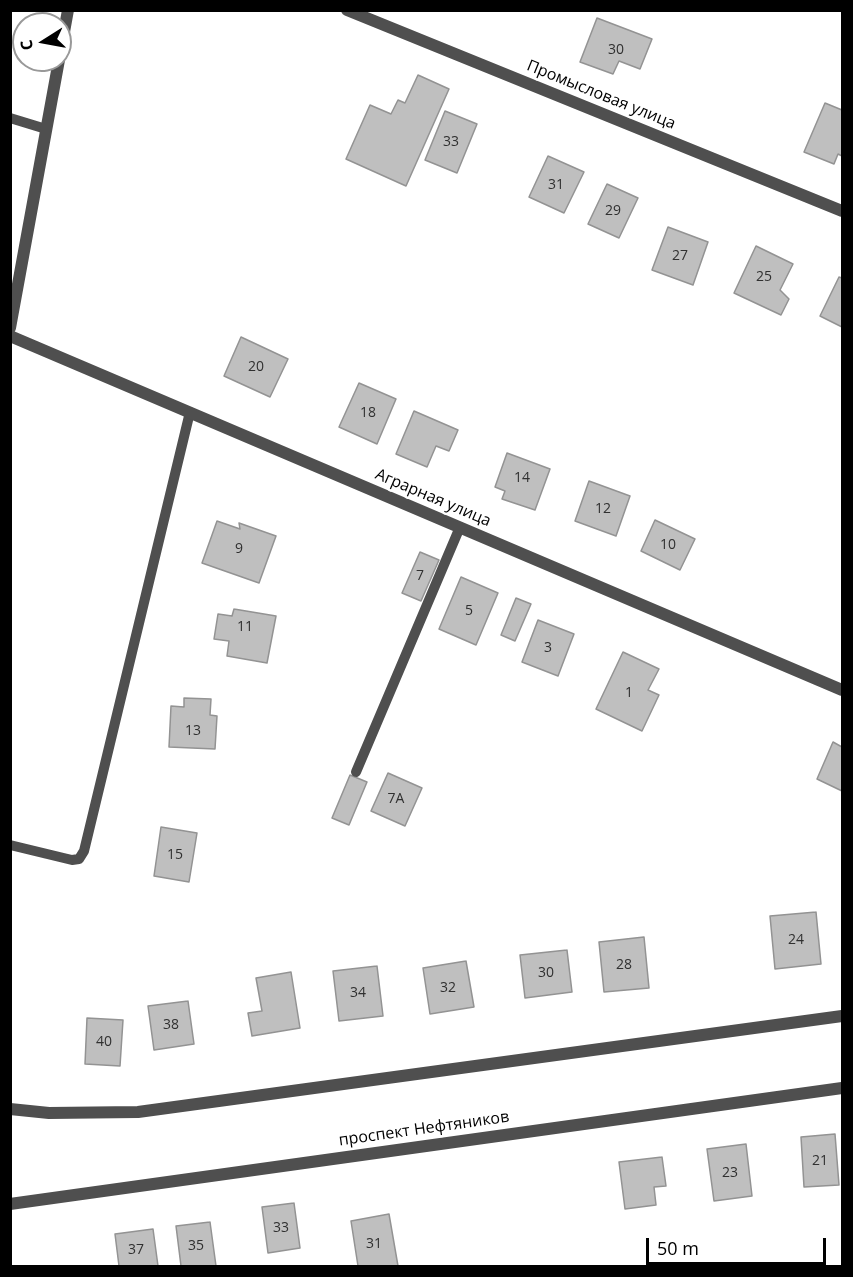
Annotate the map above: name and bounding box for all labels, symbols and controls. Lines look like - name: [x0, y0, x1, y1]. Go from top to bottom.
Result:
- north arrow: [12, 12, 72, 72]
- text: С: [15, 38, 38, 52]
- house number: 30: [608, 42, 624, 58]
- street label: Промысловая улица: [524, 56, 678, 134]
- house number: 33: [443, 134, 459, 150]
- house number: 31: [548, 177, 564, 193]
- house number: 29: [605, 203, 621, 219]
- house number: 27: [672, 248, 688, 264]
- house number: 25: [756, 269, 772, 285]
- house number: 20: [248, 359, 264, 375]
- house number: 18: [360, 405, 376, 421]
- street label: Аграрная улица: [372, 465, 494, 531]
- house number: 14: [514, 470, 530, 486]
- house number: 12: [595, 501, 611, 517]
- house number: 10: [660, 537, 676, 553]
- house number: 9: [235, 541, 243, 557]
- house number: 7: [416, 568, 424, 584]
- house number: 5: [465, 603, 473, 619]
- house number: 11: [237, 619, 253, 635]
- house number: 3: [544, 640, 552, 656]
- house number: 1: [625, 685, 633, 701]
- house number: 13: [185, 723, 201, 739]
- house number: 7А: [388, 791, 404, 807]
- house number: 15: [167, 847, 183, 863]
- house number: 24: [788, 932, 804, 948]
- house number: 28: [616, 957, 632, 973]
- house number: 30: [538, 965, 554, 981]
- house number: 32: [440, 980, 456, 996]
- house number: 34: [350, 985, 366, 1001]
- house number: 38: [163, 1017, 179, 1033]
- house number: 40: [96, 1034, 112, 1050]
- street label: проспект Нефтяников: [338, 1108, 510, 1150]
- house number: 21: [812, 1153, 828, 1169]
- house number: 23: [722, 1165, 738, 1181]
- house number: 33: [273, 1220, 289, 1236]
- scale bar: [649, 1226, 829, 1264]
- house number: 31: [366, 1236, 382, 1252]
- text: 50 m: [657, 1236, 699, 1260]
- house number: 35: [188, 1238, 204, 1254]
- house number: 37: [128, 1242, 144, 1258]

